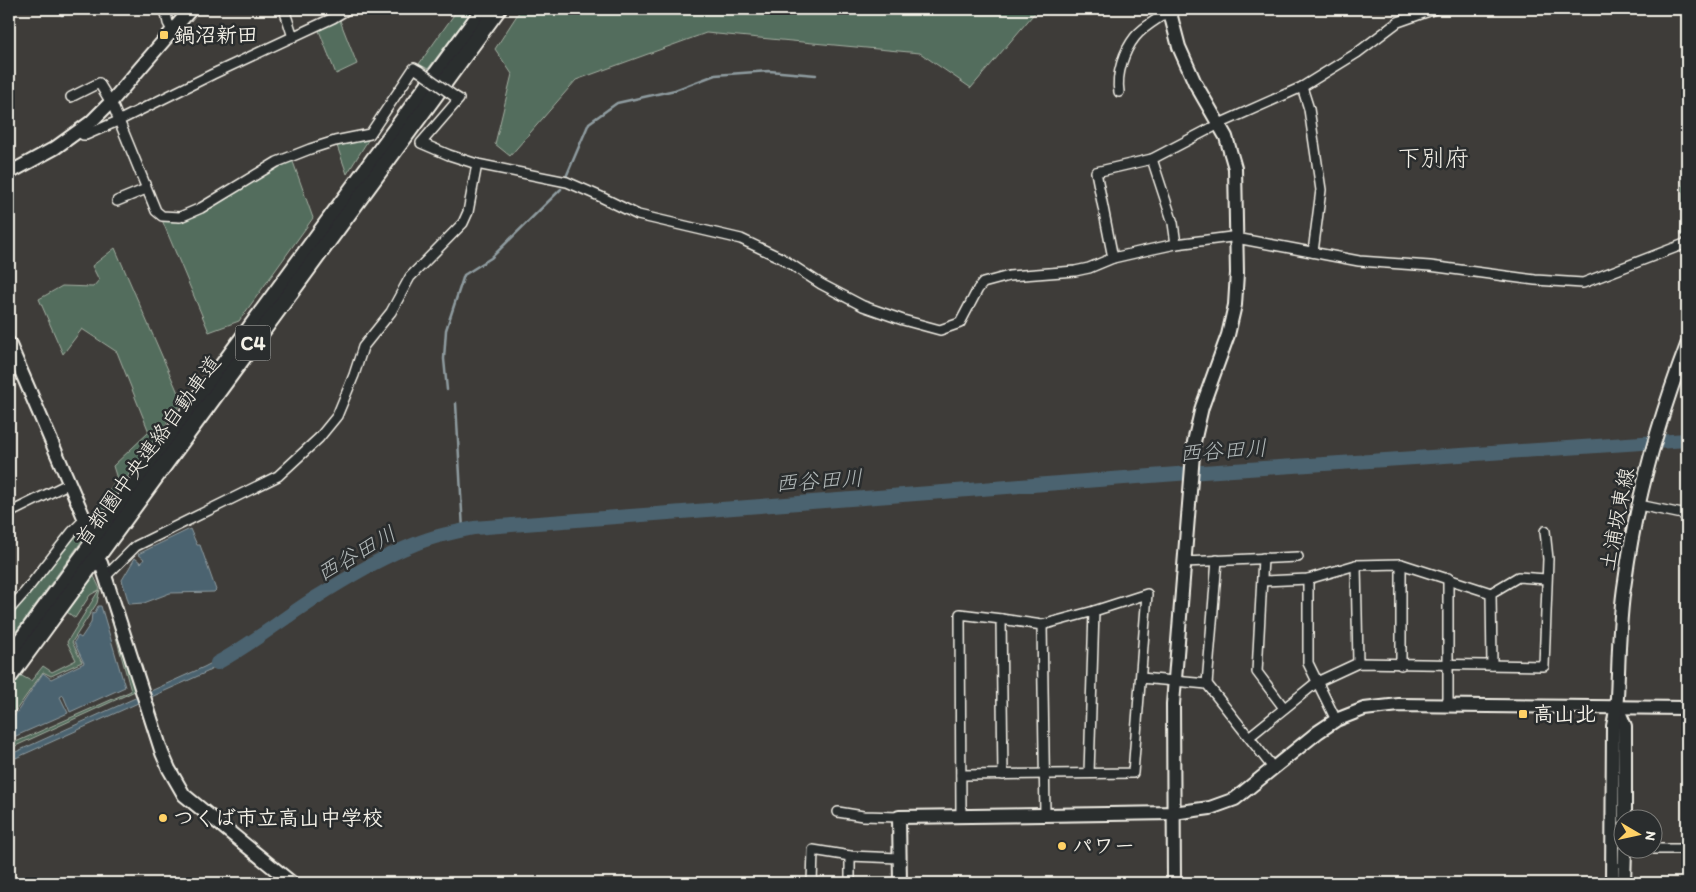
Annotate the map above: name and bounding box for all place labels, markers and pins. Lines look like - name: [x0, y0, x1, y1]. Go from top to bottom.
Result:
- place label: 鍋沼新田: [174, 22, 258, 47]
- marker: 鍋沼新田: [158, 29, 170, 41]
- place label: 高山北: [1533, 701, 1596, 726]
- marker: 高山北: [1517, 708, 1529, 720]
- place label: つくば市立高山中学校: [173, 805, 383, 830]
- marker: つくば市立高山中学校: [157, 812, 169, 824]
- place label: パワー: [1072, 833, 1135, 858]
- marker: パワー: [1056, 840, 1068, 852]

